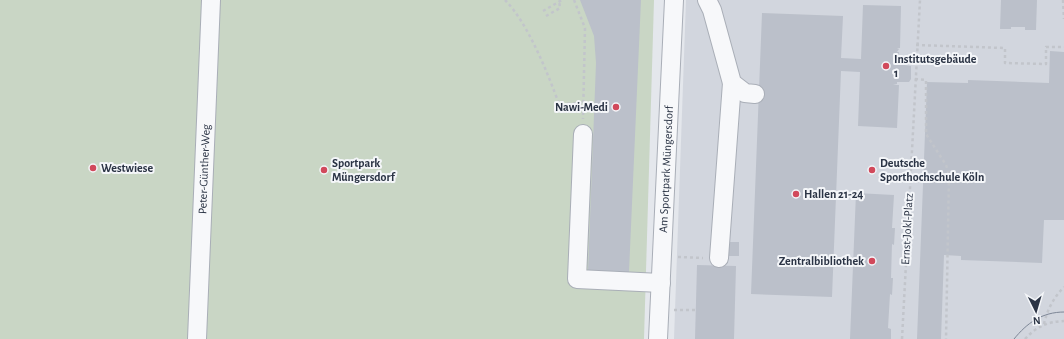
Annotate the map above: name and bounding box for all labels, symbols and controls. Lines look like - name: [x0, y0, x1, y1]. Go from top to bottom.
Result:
- place label: Institutsgebäude 1: [894, 53, 977, 79]
- marker: Institutsgebäude 1: [881, 61, 891, 71]
- place label: Nawi-Medi: [555, 101, 608, 113]
- marker: Nawi-Medi: [611, 102, 621, 112]
- street label: Am Sportpark Müngersdorf: [657, 104, 675, 233]
- street label: Peter-Günther-Weg: [196, 124, 212, 214]
- place label: Sportpark Müngersdorf: [332, 157, 396, 183]
- place label: Deutsche Sporthochschule Köln: [880, 157, 984, 183]
- place label: Westwiese: [101, 162, 153, 174]
- marker: Westwiese: [88, 163, 98, 173]
- marker: Sportpark Müngersdorf: [319, 165, 329, 175]
- marker: Deutsche Sporthochschule Köln: [867, 165, 877, 175]
- place label: Hallen 21-24: [804, 188, 863, 200]
- marker: Hallen 21-24: [791, 189, 801, 199]
- street label: Ernst-Jokl-Platz: [899, 193, 915, 265]
- place label: Zentralbibliothek: [779, 255, 864, 267]
- marker: Zentralbibliothek: [867, 256, 877, 266]
- north arrow: [1016, 291, 1056, 331]
- text: N: [1033, 315, 1041, 326]

